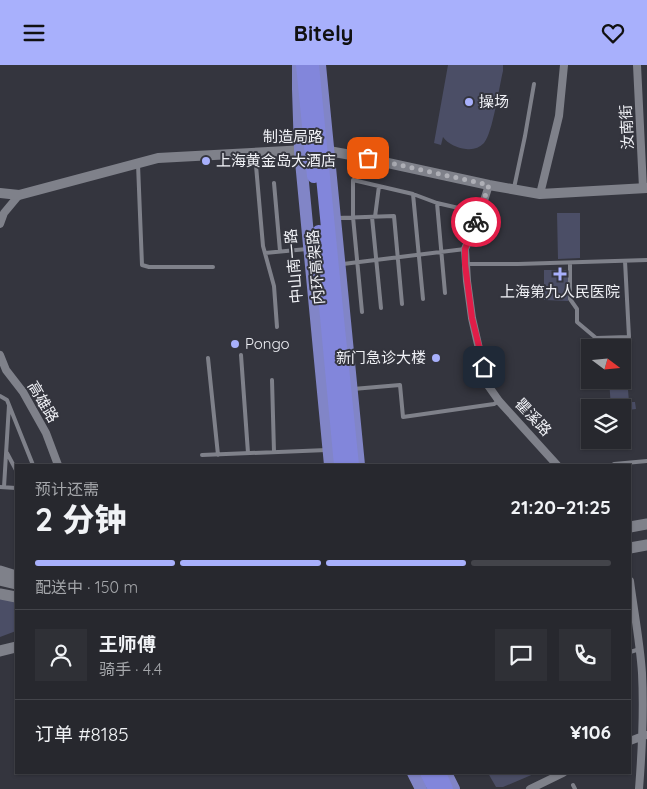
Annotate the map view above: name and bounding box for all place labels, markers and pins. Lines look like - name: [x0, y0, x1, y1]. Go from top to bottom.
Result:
- place label: 操场: [479, 92, 509, 111]
- marker: 操场: [463, 96, 475, 108]
- pin: [347, 137, 389, 179]
- place label: 上海黄金岛大酒店: [216, 151, 336, 170]
- marker: 上海黄金岛大酒店: [200, 155, 212, 167]
- marker: 上海第九人民医院: [553, 267, 567, 281]
- place label: 上海第九人民医院: [500, 282, 620, 301]
- place label: Pongo: [245, 334, 290, 353]
- marker: Pongo: [229, 338, 241, 350]
- pin: [463, 346, 505, 388]
- place label: 新门急诊大楼: [336, 348, 426, 367]
- marker: 新门急诊大楼: [430, 352, 442, 364]

